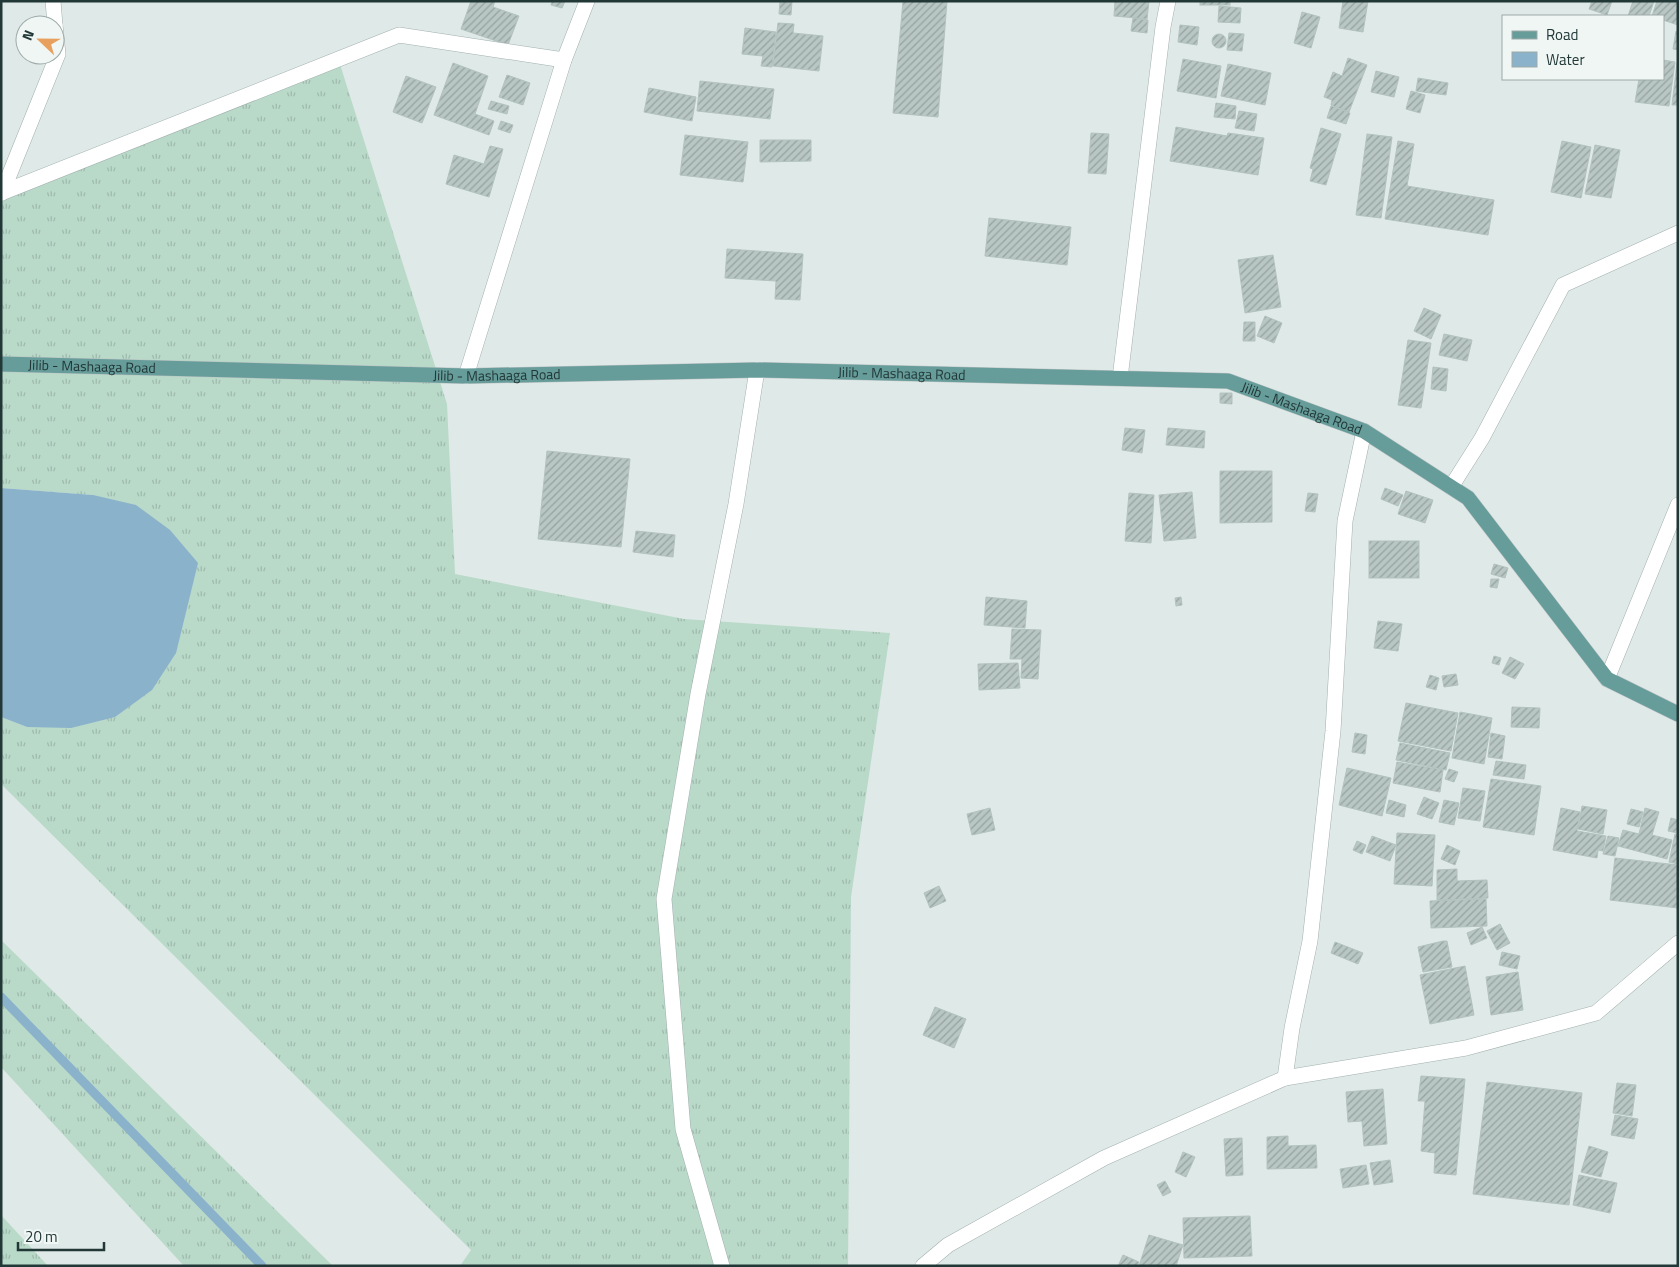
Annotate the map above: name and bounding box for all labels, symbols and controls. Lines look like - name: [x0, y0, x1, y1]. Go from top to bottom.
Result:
- north arrow: [15, 15, 65, 65]
- legend: [1502, 15, 1664, 80]
- text: Road: [1546, 23, 1578, 46]
- text: N: [16, 27, 39, 43]
- text: Water: [1546, 48, 1585, 71]
- street label: Jilib - Mashaaga Road: [28, 354, 156, 378]
- street label: Jilib - Mashaaga Road: [838, 361, 966, 385]
- street label: Jilib - Mashaaga Road: [433, 363, 561, 386]
- street label: Jilib - Mashaaga Road: [1238, 376, 1366, 440]
- scale bar: [18, 1220, 104, 1252]
- text: 20 m: [25, 1225, 58, 1248]

